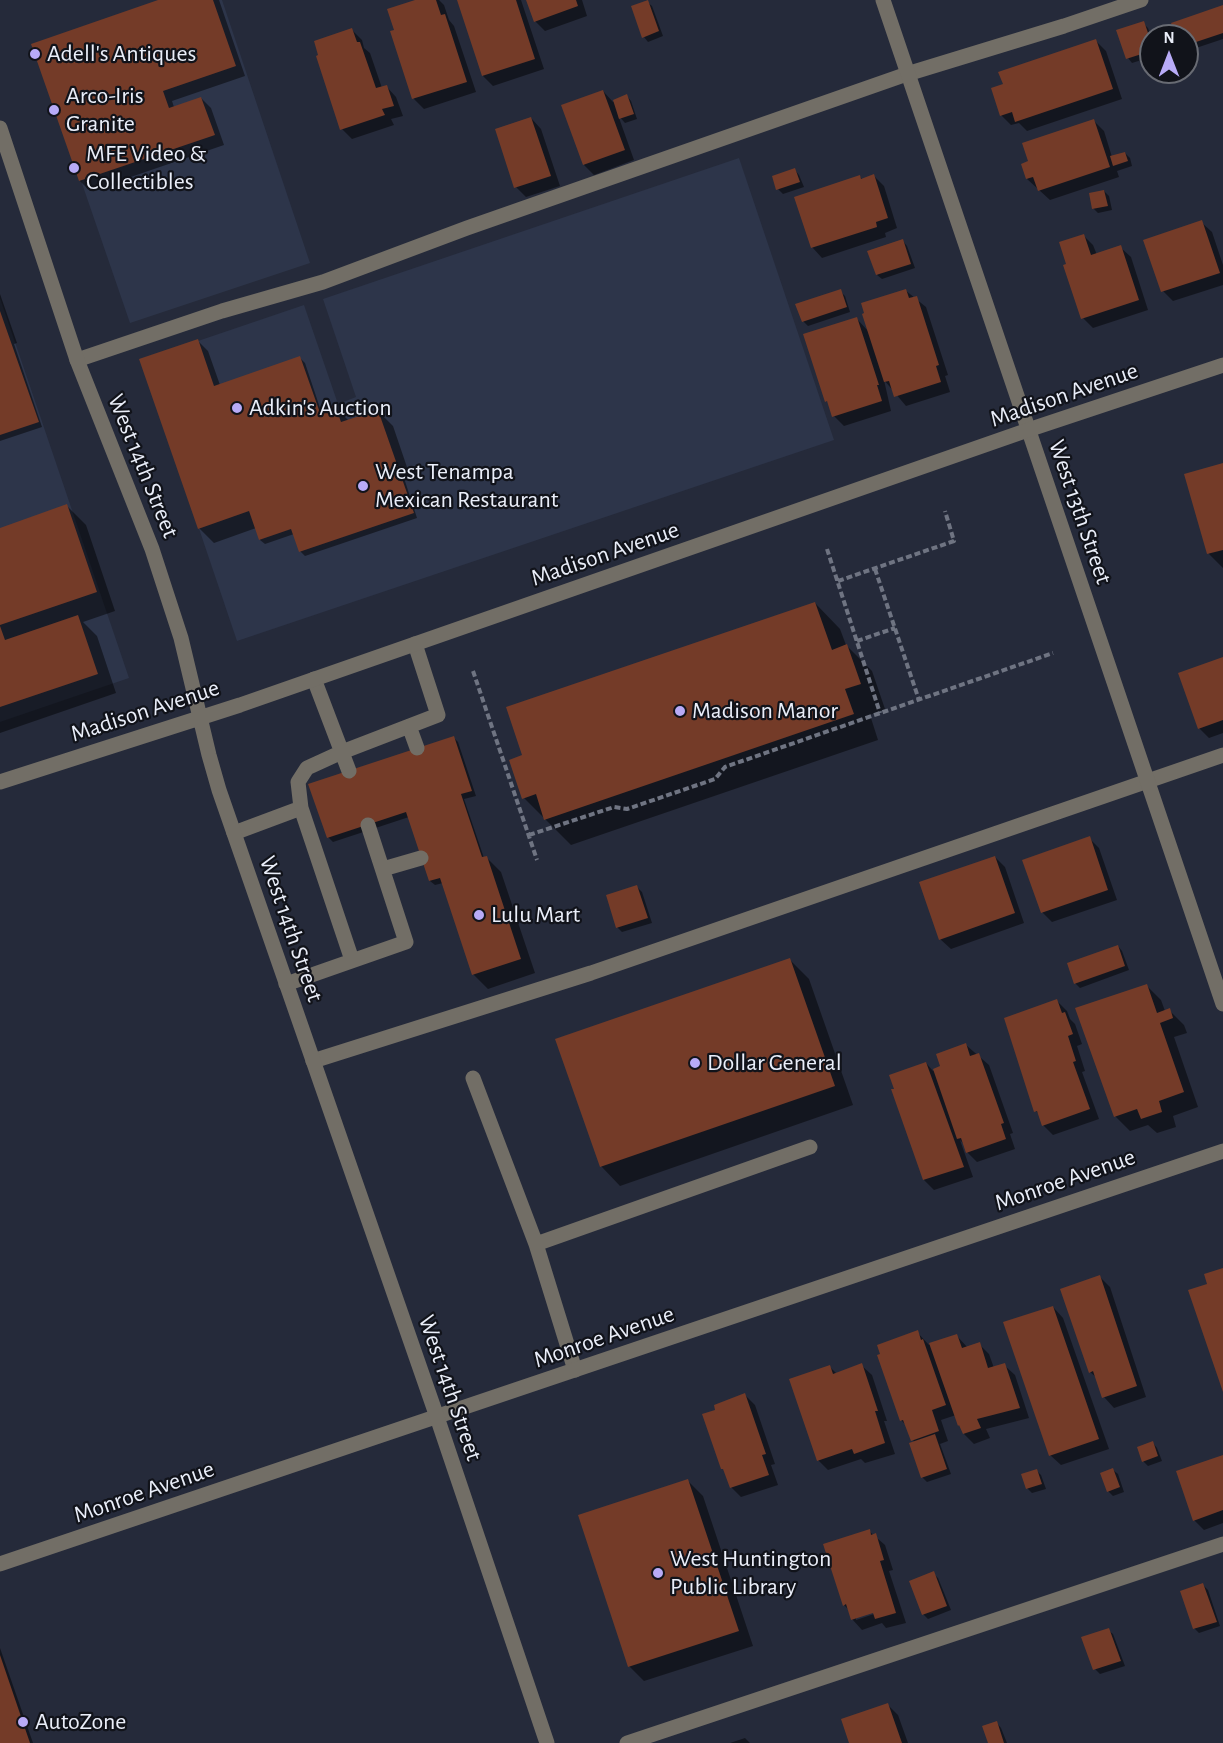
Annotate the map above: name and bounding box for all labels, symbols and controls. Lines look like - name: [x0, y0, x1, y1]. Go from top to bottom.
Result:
- north arrow: [1139, 24, 1199, 84]
- text: N: [1163, 30, 1175, 46]
- place label: Adell's Antiques: [47, 40, 196, 68]
- marker: Adell's Antiques: [28, 47, 42, 61]
- place label: Arco-Iris Granite: [66, 82, 144, 138]
- marker: Arco-Iris Granite: [47, 103, 61, 117]
- place label: MFE Video & Collectibles: [86, 140, 206, 196]
- marker: MFE Video & Collectibles: [67, 161, 81, 175]
- street label: Madison Avenue: [986, 356, 1142, 434]
- street label: West 14th Street: [101, 390, 185, 542]
- place label: Adkin's Auction: [249, 394, 392, 422]
- marker: Adkin's Auction: [230, 401, 244, 415]
- street label: West 13th Street: [1042, 436, 1118, 588]
- place label: West Tenampa Mexican Restaurant: [375, 458, 559, 514]
- marker: West Tenampa Mexican Restaurant: [356, 479, 370, 493]
- street label: Madison Avenue: [527, 515, 683, 593]
- street label: Madison Avenue: [67, 673, 223, 749]
- place label: Madison Manor: [692, 697, 838, 725]
- marker: Madison Manor: [673, 704, 687, 718]
- street label: West 14th Street: [253, 852, 329, 1006]
- place label: Lulu Mart: [491, 901, 580, 929]
- marker: Lulu Mart: [472, 908, 486, 922]
- place label: Dollar General: [707, 1049, 842, 1077]
- marker: Dollar General: [688, 1056, 702, 1070]
- street label: Monroe Avenue: [991, 1143, 1139, 1217]
- street label: Monroe Avenue: [530, 1300, 678, 1374]
- street label: West 14th Street: [412, 1311, 488, 1465]
- street label: Monroe Avenue: [70, 1455, 218, 1529]
- place label: West Huntington Public Library: [670, 1545, 831, 1601]
- marker: West Huntington Public Library: [651, 1566, 665, 1580]
- place label: AutoZone: [35, 1708, 126, 1736]
- marker: AutoZone: [16, 1715, 30, 1729]

